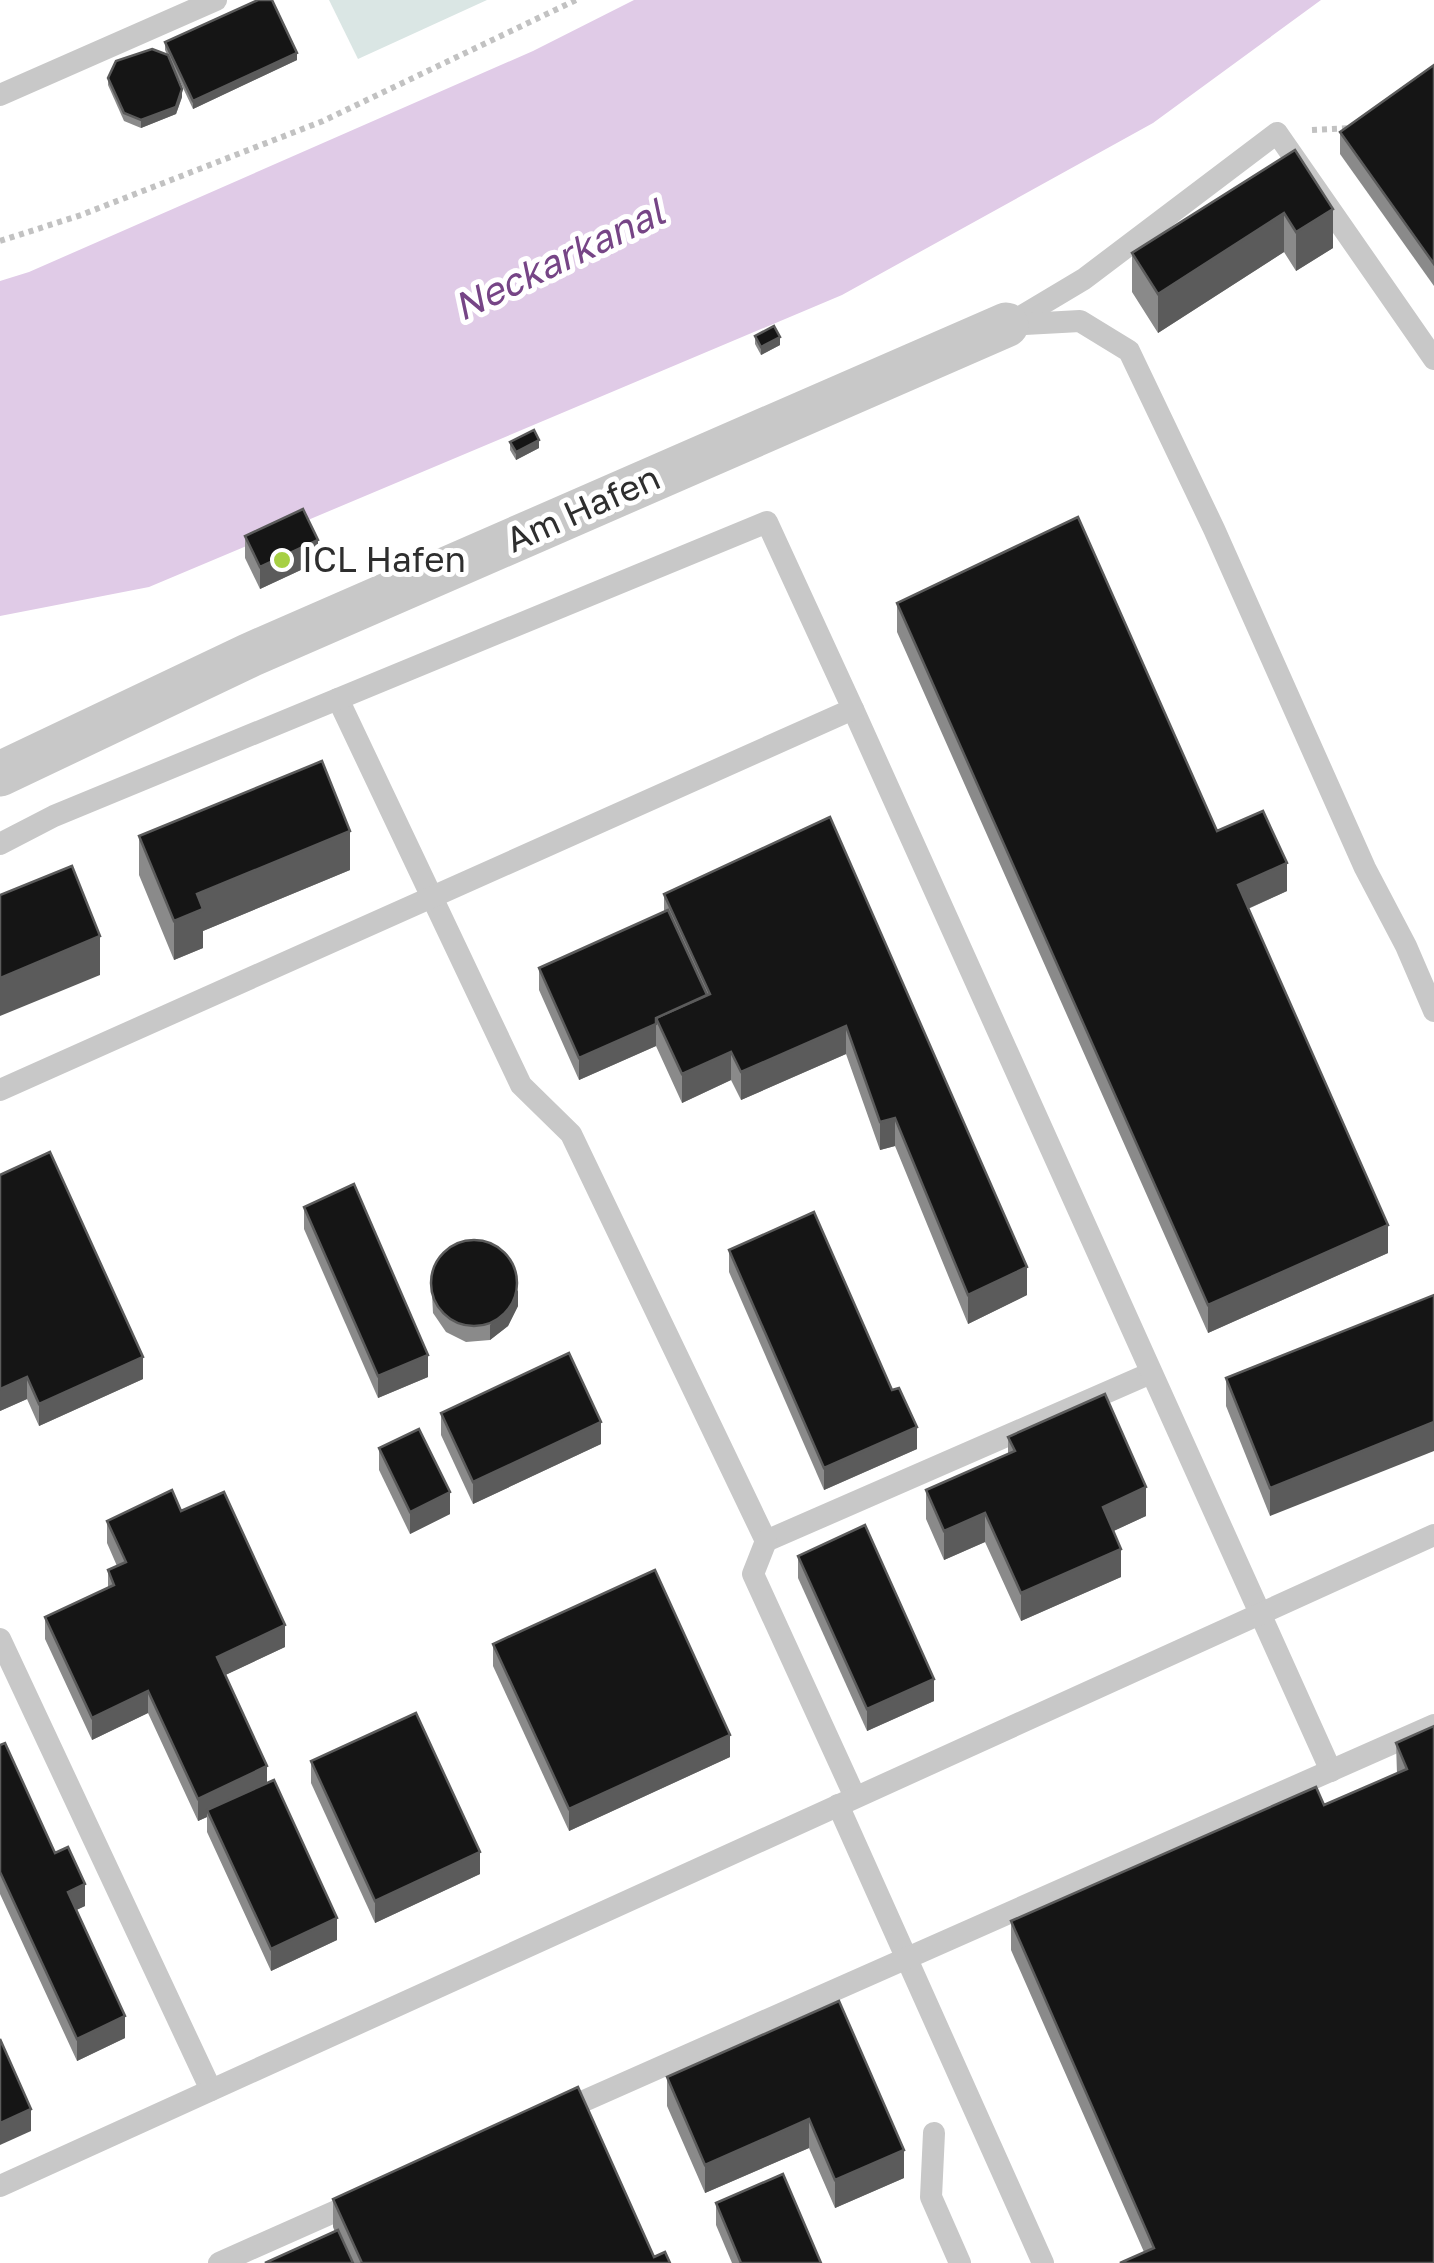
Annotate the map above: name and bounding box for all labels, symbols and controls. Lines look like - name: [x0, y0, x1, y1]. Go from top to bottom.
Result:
- water label: Neckarkanal: [446, 188, 673, 329]
- street label: Am Hafen: [499, 456, 666, 561]
- place label: ICL Hafen: [302, 538, 466, 580]
- marker: ICL Hafen: [271, 549, 293, 571]

